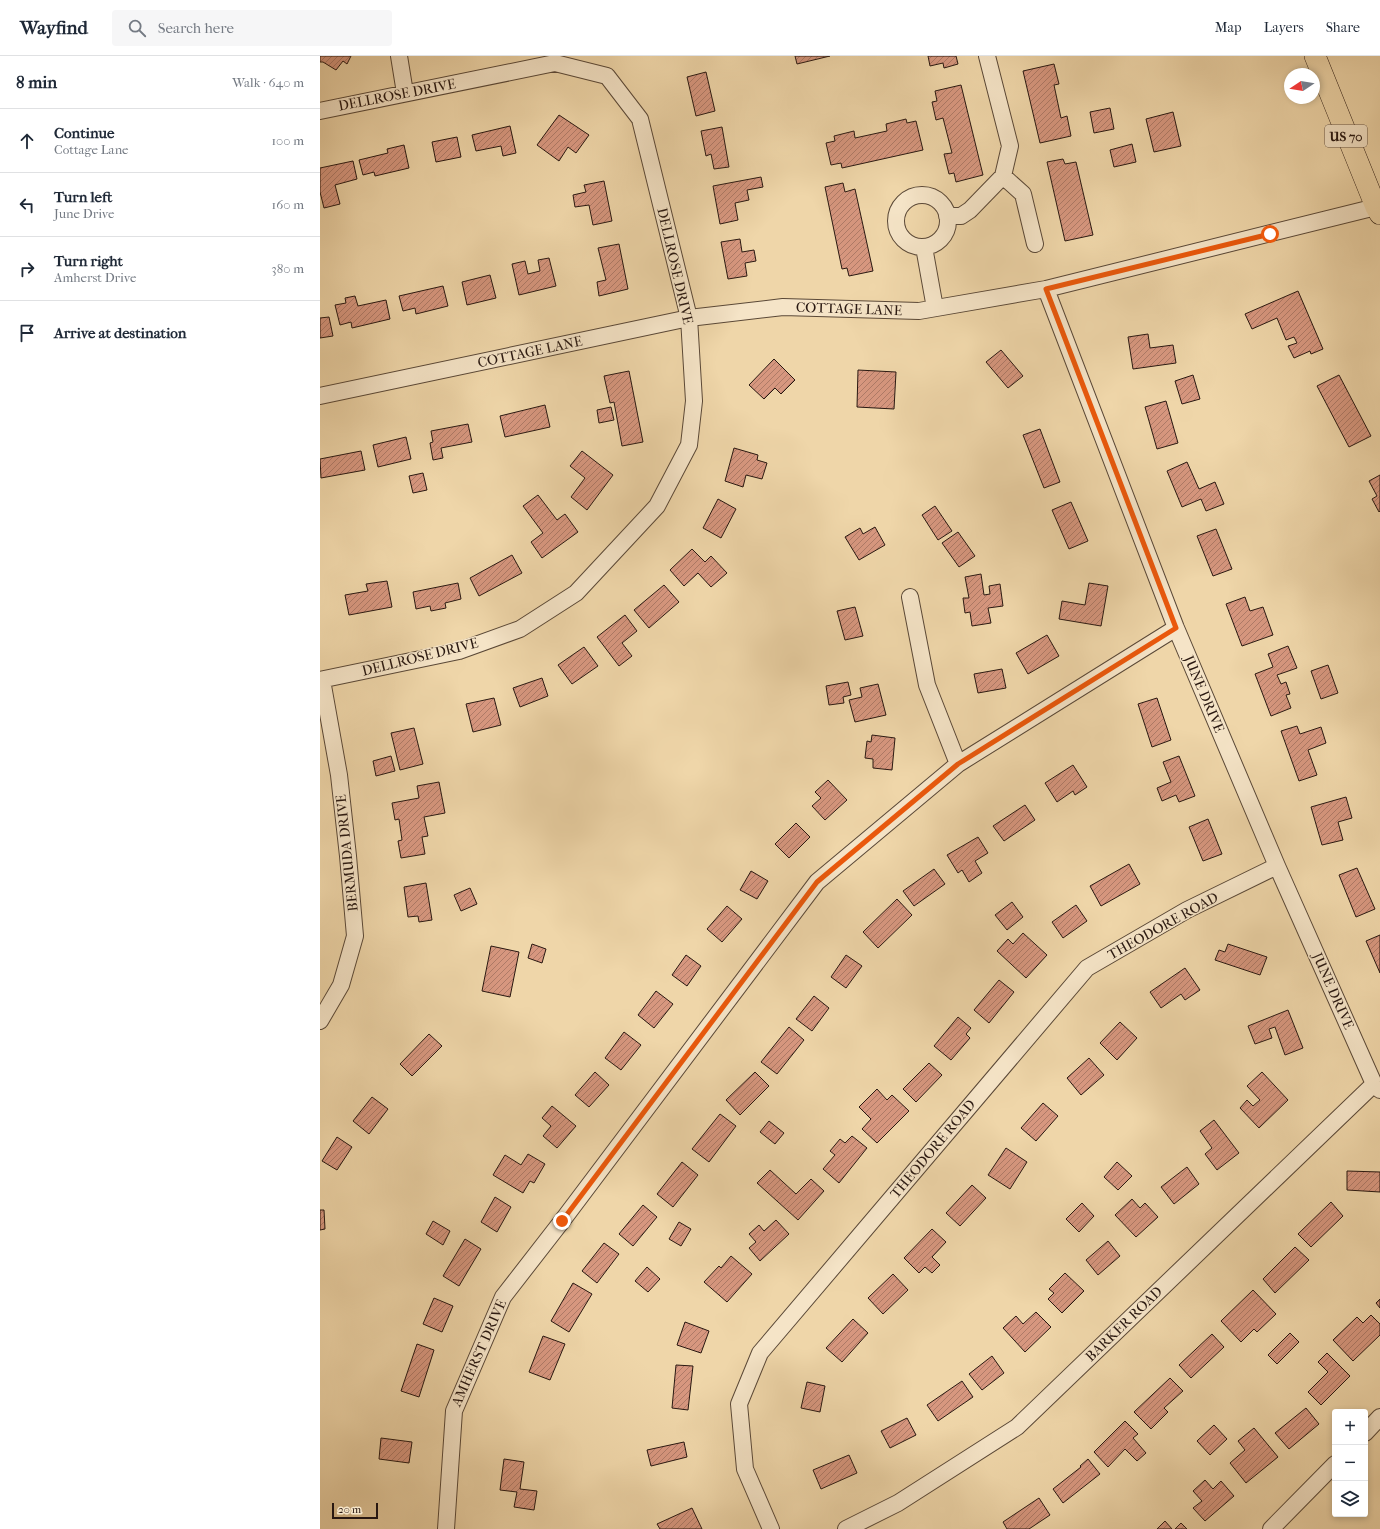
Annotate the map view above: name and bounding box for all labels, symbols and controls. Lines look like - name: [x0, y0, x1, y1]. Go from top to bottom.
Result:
- search box: [112, 10, 392, 46]
- text: Wayfind: [20, 17, 88, 39]
- icon: search: [126, 17, 148, 39]
- text: Search here: [158, 19, 234, 37]
- text: Map: [1215, 19, 1242, 36]
- text: Layers: [1264, 19, 1304, 36]
- text: Share: [1326, 19, 1360, 36]
- north arrow: [1284, 68, 1320, 104]
- text: 8 min: [16, 72, 57, 92]
- text: Walk · 640 m: [232, 75, 304, 90]
- street label: DELLROSE DRIVE: [337, 75, 458, 115]
- text: Continue: [54, 124, 114, 142]
- road number: US 70: [1325, 125, 1367, 147]
- icon: ahead: [16, 130, 38, 152]
- text: 100 m: [271, 133, 304, 148]
- text: Cottage Lane: [54, 142, 129, 157]
- text: Turn left: [54, 188, 112, 206]
- icon: left: [16, 194, 38, 216]
- text: 160 m: [272, 197, 304, 212]
- text: June Drive: [54, 206, 115, 221]
- street label: DELLROSE DRIVE: [653, 206, 697, 326]
- route start: [1261, 225, 1279, 243]
- text: Turn right: [54, 252, 123, 270]
- icon: right: [16, 258, 38, 280]
- text: 380 m: [271, 261, 304, 276]
- text: Amherst Drive: [54, 270, 136, 285]
- street label: COTTAGE LANE: [795, 299, 903, 319]
- icon: arrive: [16, 322, 38, 344]
- text: Arrive at destination: [54, 324, 186, 342]
- street label: COTTAGE LANE: [476, 333, 584, 371]
- street label: DELLROSE DRIVE: [360, 634, 480, 680]
- street label: JUNE DRIVE: [1180, 652, 1228, 736]
- street label: BERMUDA DRIVE: [332, 793, 362, 912]
- street label: THEODORE ROAD: [1105, 888, 1221, 963]
- street label: JUNE DRIVE: [1308, 949, 1358, 1032]
- street label: THEODORE ROAD: [887, 1096, 979, 1202]
- route end: [553, 1212, 571, 1230]
- street label: BARKER ROAD: [1082, 1283, 1166, 1365]
- street label: AMHERST DRIVE: [447, 1297, 510, 1410]
- map controls: [1332, 1409, 1368, 1517]
- button: +: [1332, 1409, 1368, 1445]
- button: −: [1332, 1445, 1368, 1481]
- button: layers: [1332, 1481, 1368, 1517]
- scale bar: [332, 1501, 378, 1520]
- text: 20 m: [338, 1503, 361, 1516]

